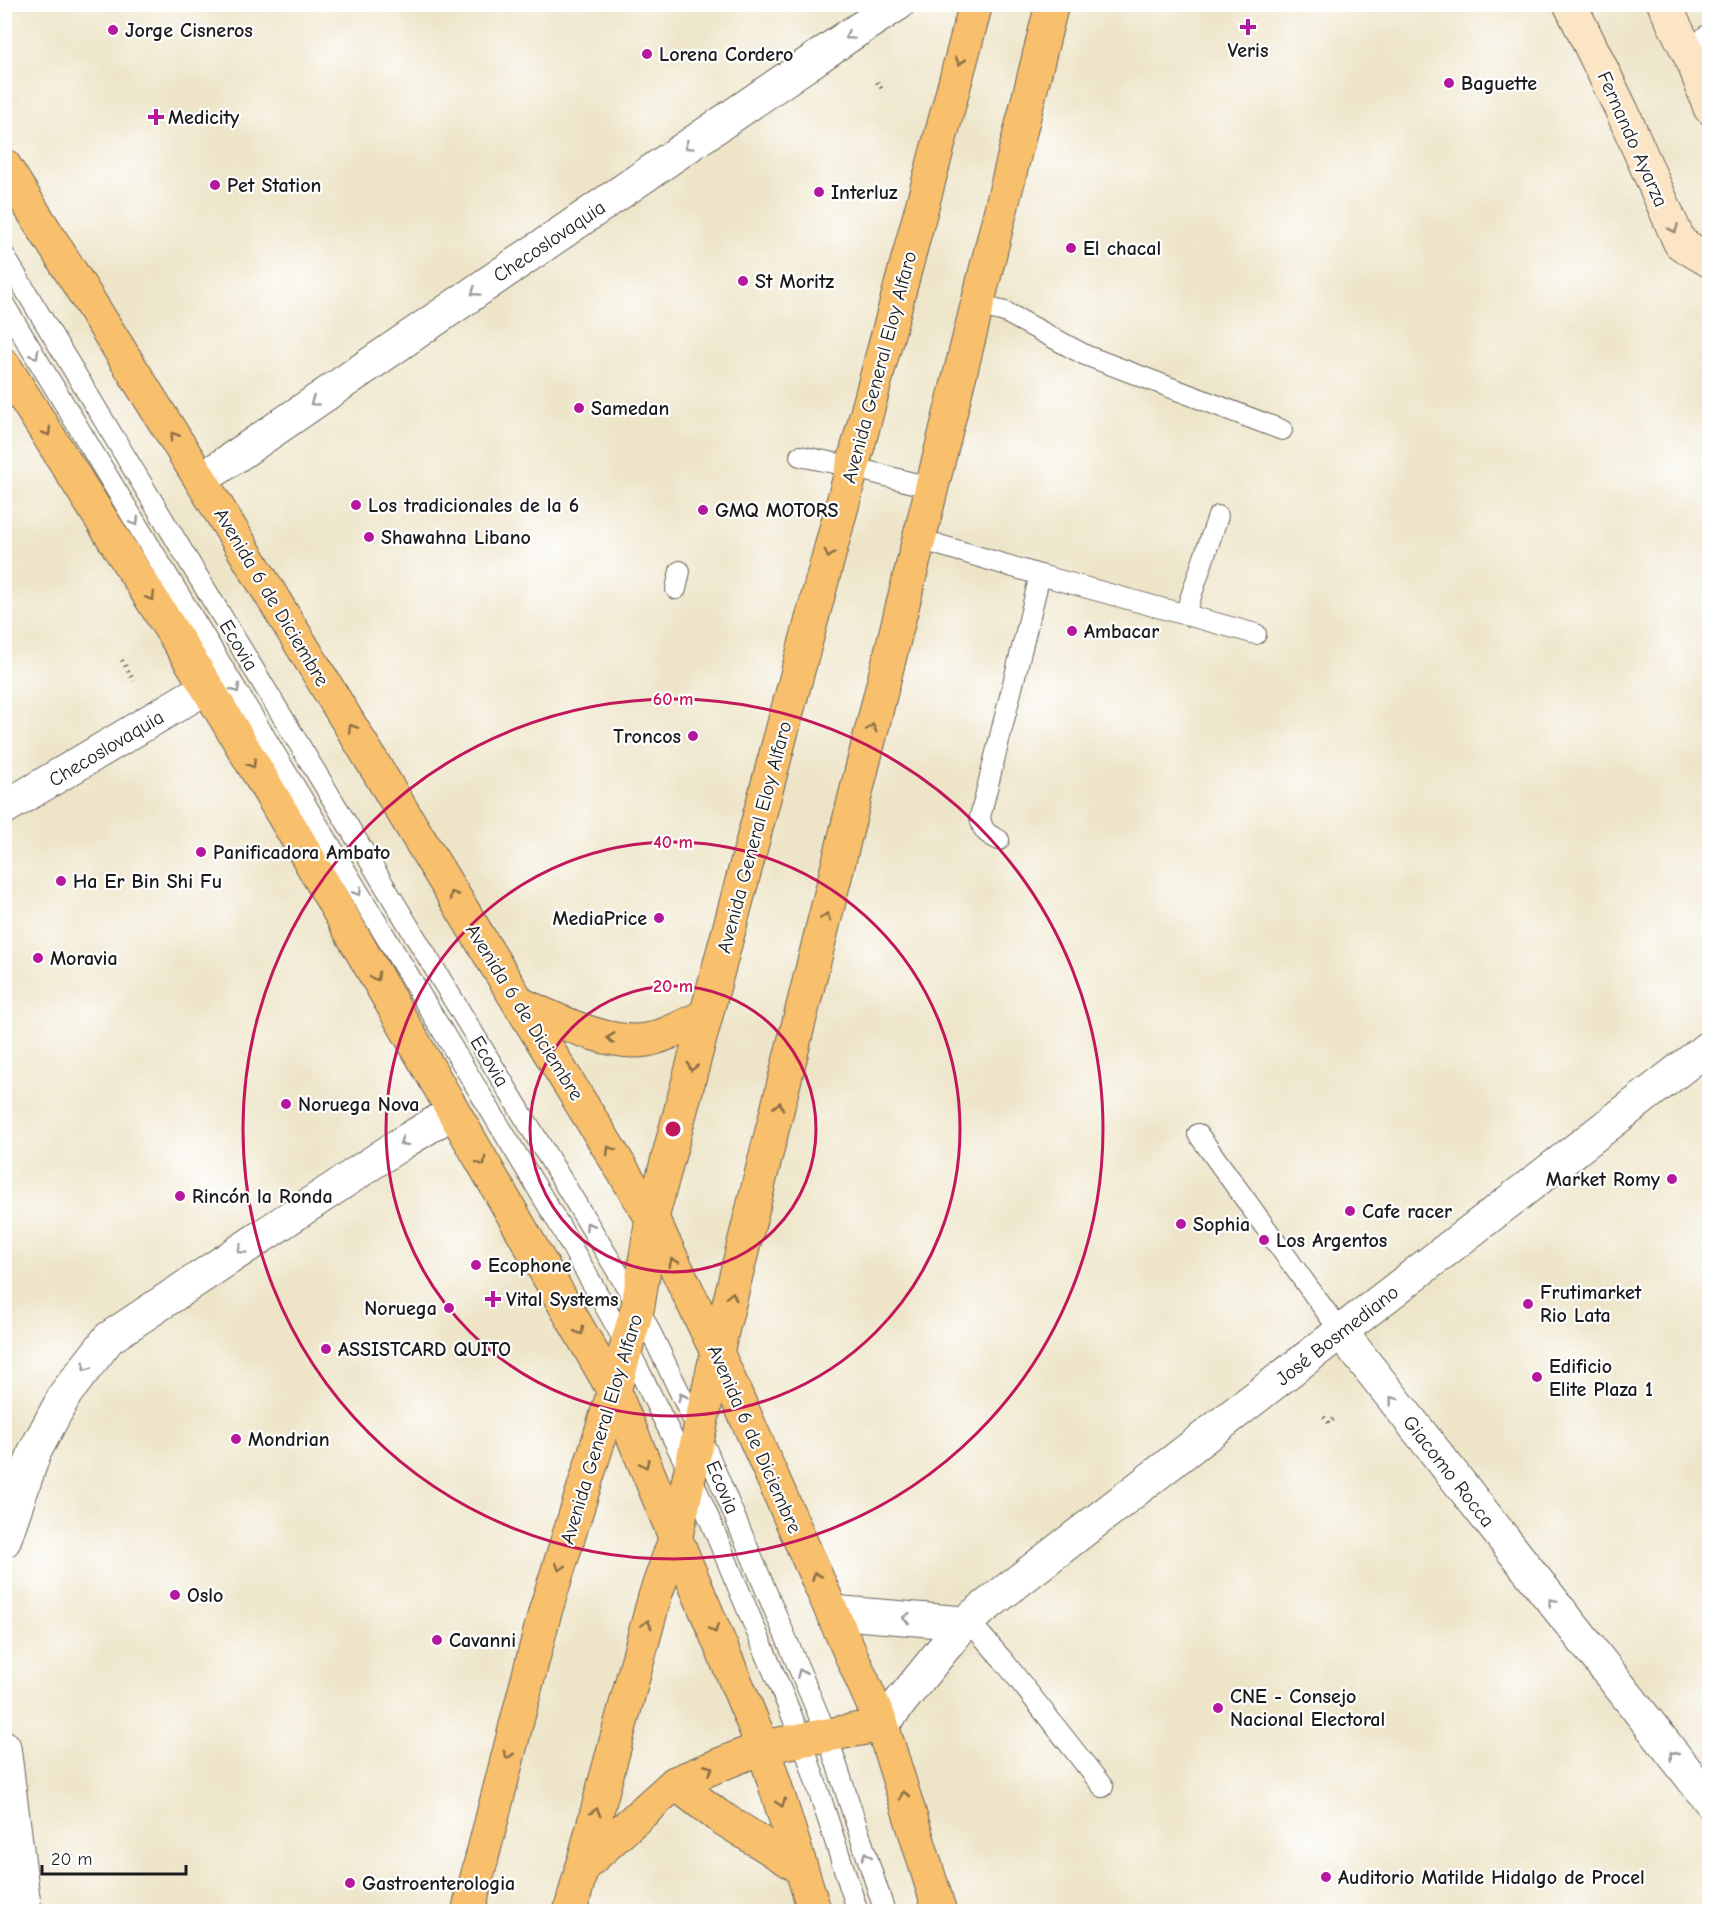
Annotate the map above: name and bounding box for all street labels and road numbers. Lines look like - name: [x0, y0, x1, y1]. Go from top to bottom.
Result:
- street label: Fernando Ayarza: [1592, 68, 1673, 210]
- street label: Checoslovaquia: [489, 196, 610, 287]
- street label: Avenida General Eloy Alfaro: [837, 249, 922, 486]
- street label: Avenida 6 de Diciembre: [209, 504, 334, 691]
- street label: Ecovia: [214, 616, 263, 675]
- street label: Checoslovaquia: [45, 705, 168, 792]
- street label: Avenida General Eloy Alfaro: [712, 719, 797, 956]
- street label: Avenida 6 de Diciembre: [461, 920, 588, 1105]
- street label: Ecovia: [465, 1032, 514, 1091]
- street label: José Bosmediano: [1271, 1280, 1403, 1390]
- street label: Avenida General Eloy Alfaro: [555, 1311, 647, 1547]
- street label: Avenida 6 de Diciembre: [703, 1341, 806, 1537]
- street label: Giacomo Rocca: [1398, 1411, 1499, 1532]
- street label: Ecovia: [701, 1457, 744, 1517]

